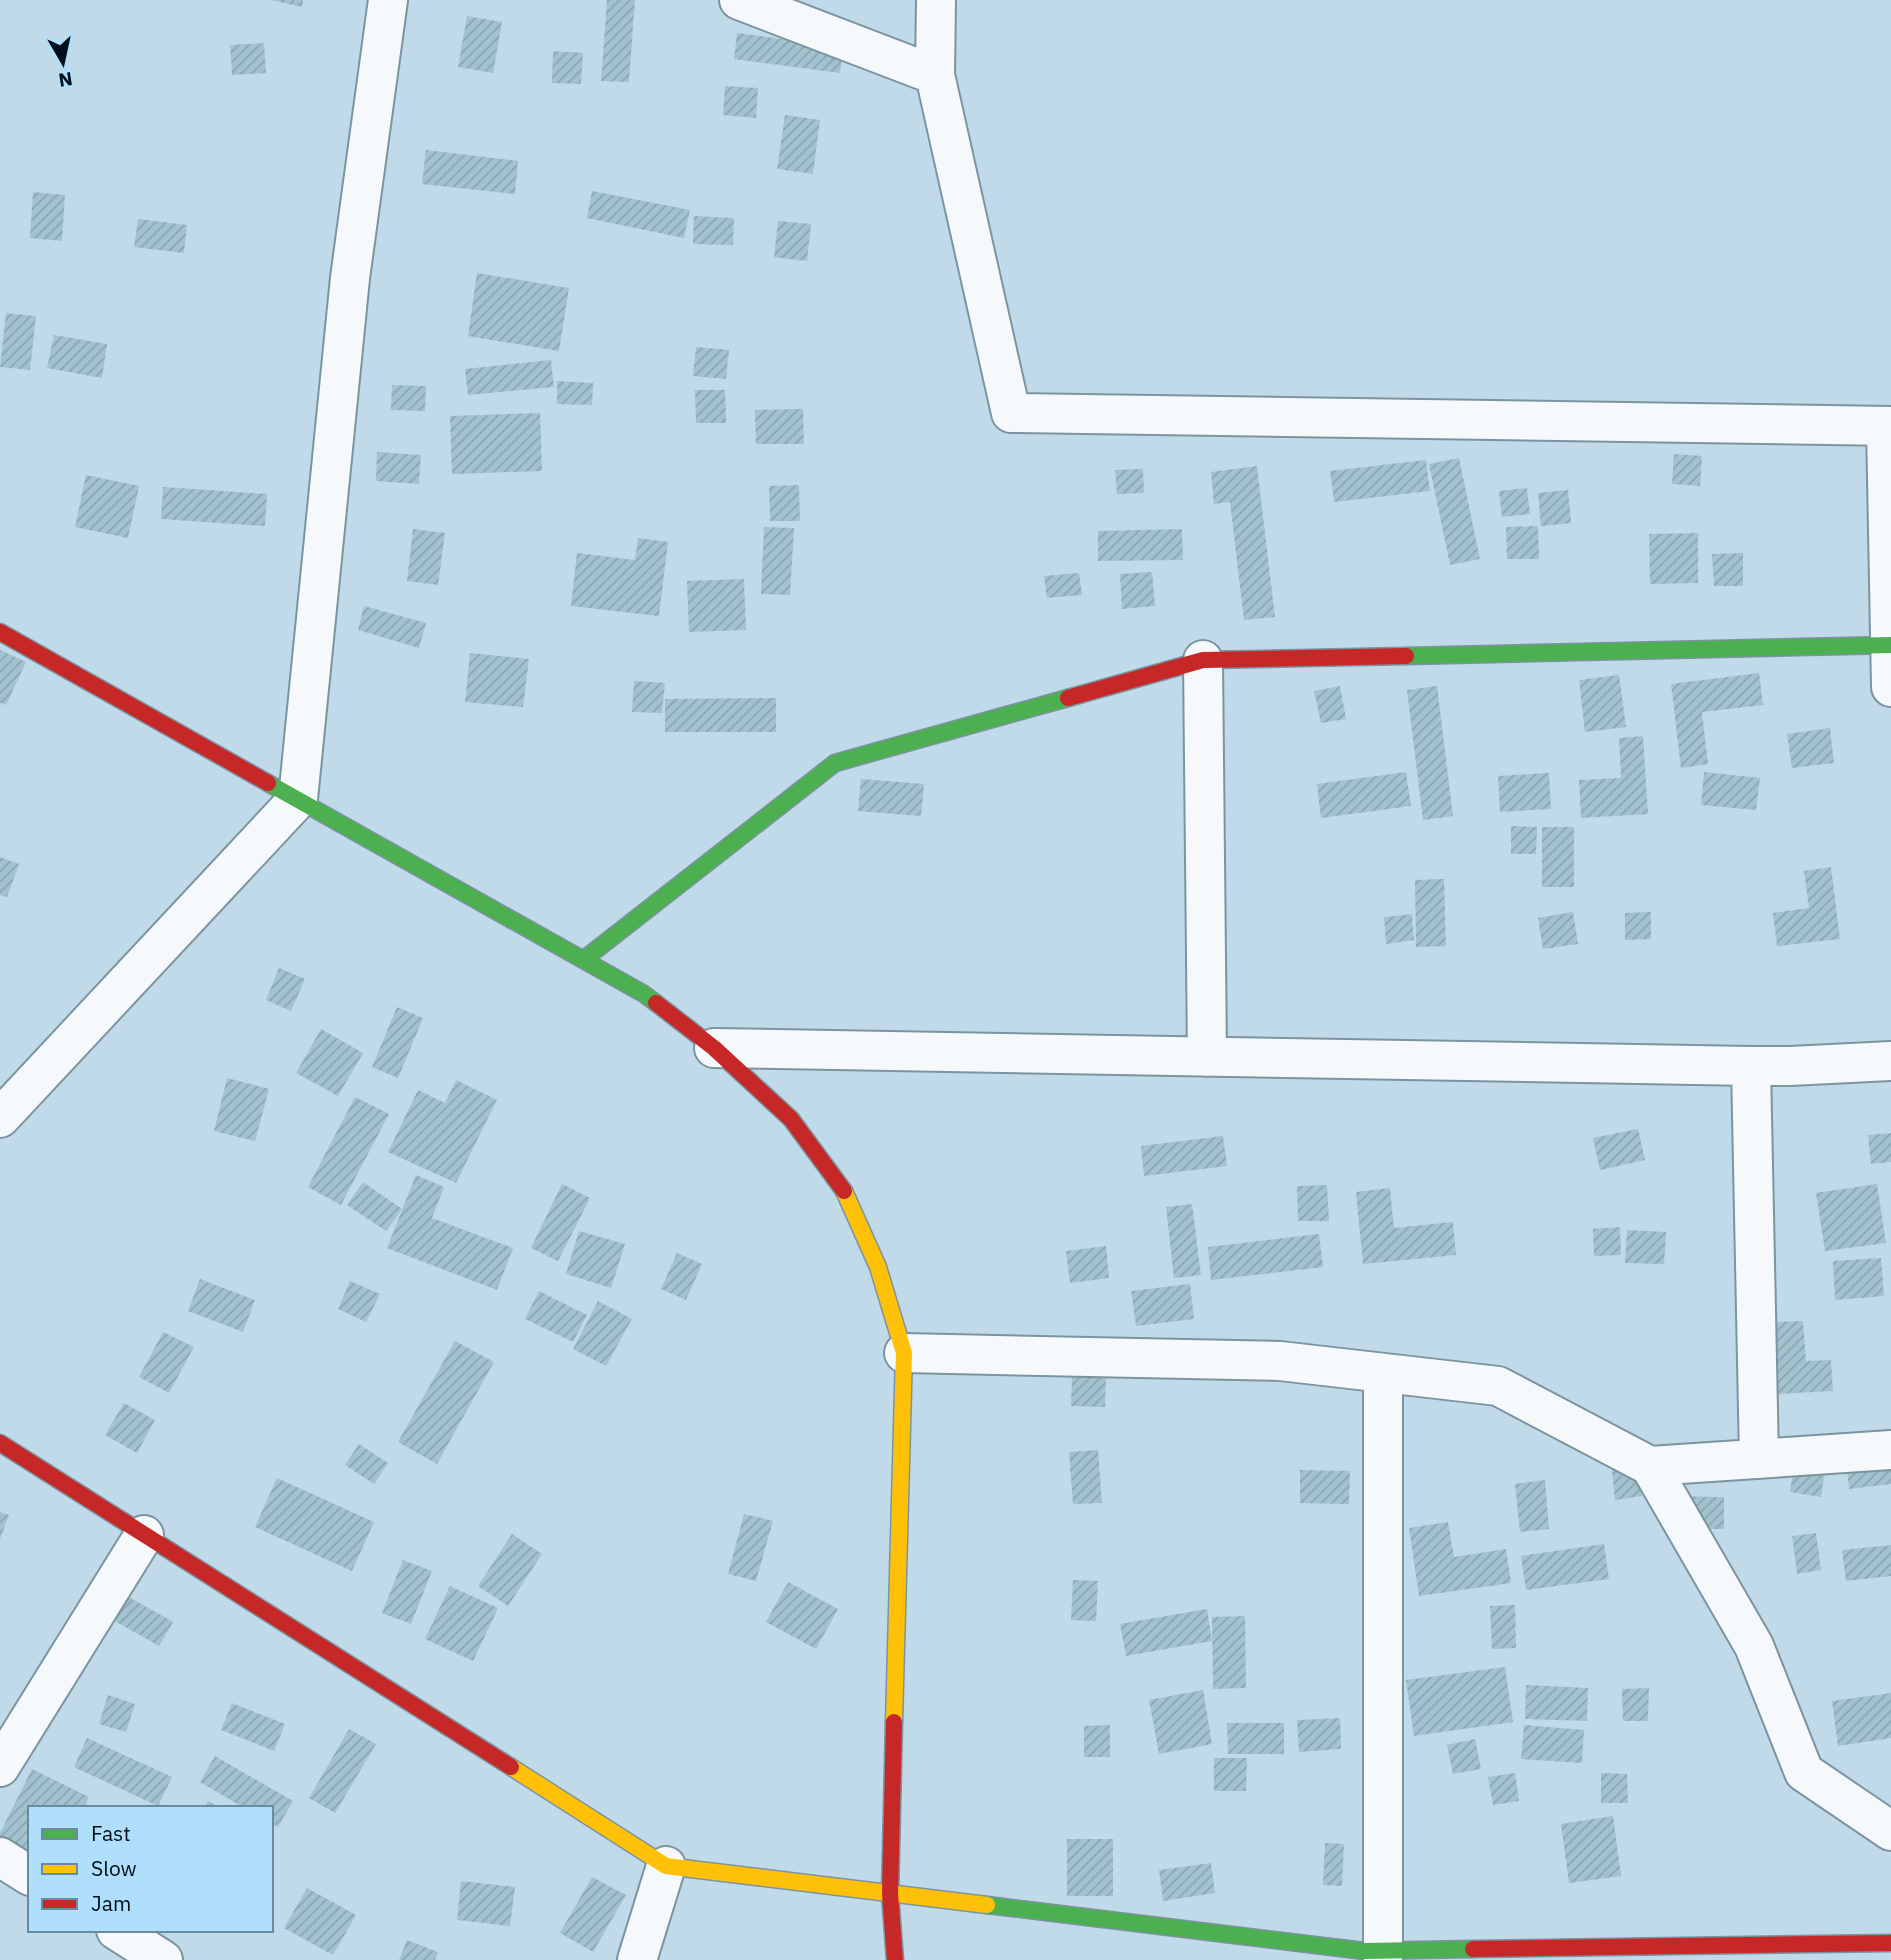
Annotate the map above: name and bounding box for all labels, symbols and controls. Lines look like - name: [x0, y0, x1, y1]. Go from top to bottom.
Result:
- north arrow: [28, 28, 98, 98]
- text: N: [57, 67, 74, 93]
- legend: [28, 1806, 273, 1932]
- text: Fast: [91, 1819, 131, 1847]
- text: Slow: [91, 1854, 137, 1882]
- text: Jam: [91, 1889, 131, 1917]

